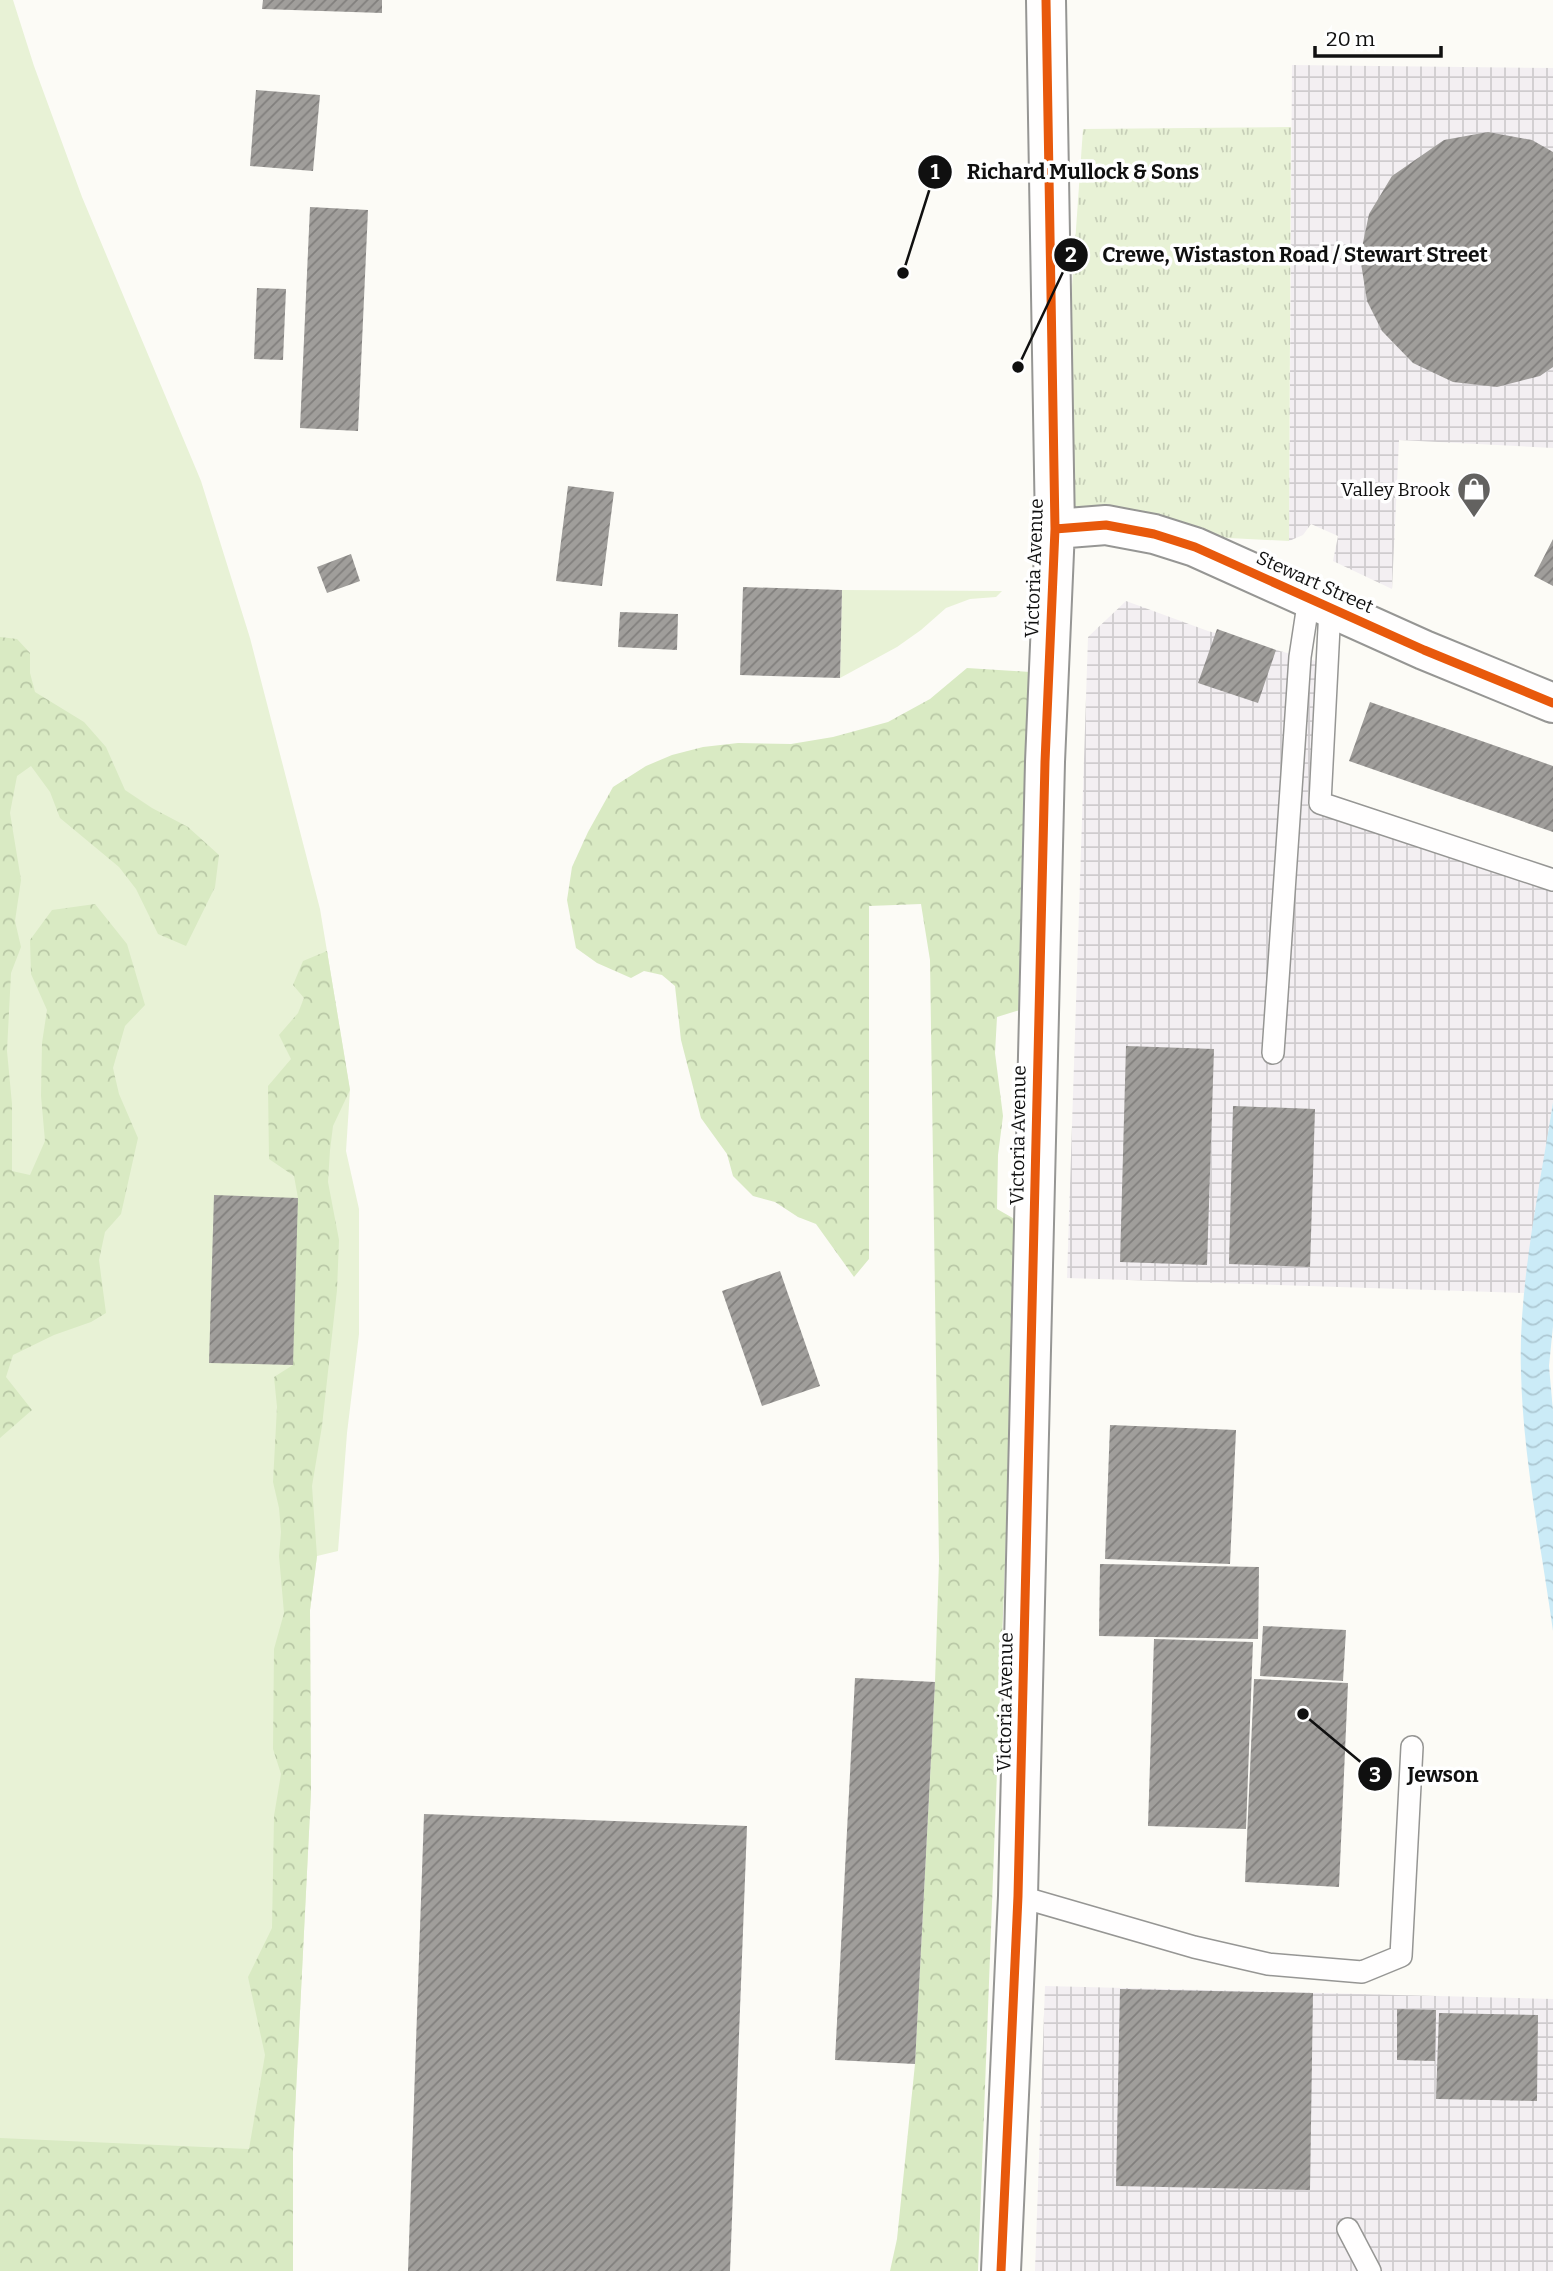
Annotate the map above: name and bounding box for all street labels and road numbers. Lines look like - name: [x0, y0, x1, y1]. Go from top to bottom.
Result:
- street label: Victoria Avenue: [1020, 498, 1048, 638]
- street label: Stewart Street: [1253, 546, 1377, 618]
- street label: Victoria Avenue: [1005, 1065, 1031, 1205]
- street label: Victoria Avenue: [992, 1632, 1018, 1772]

